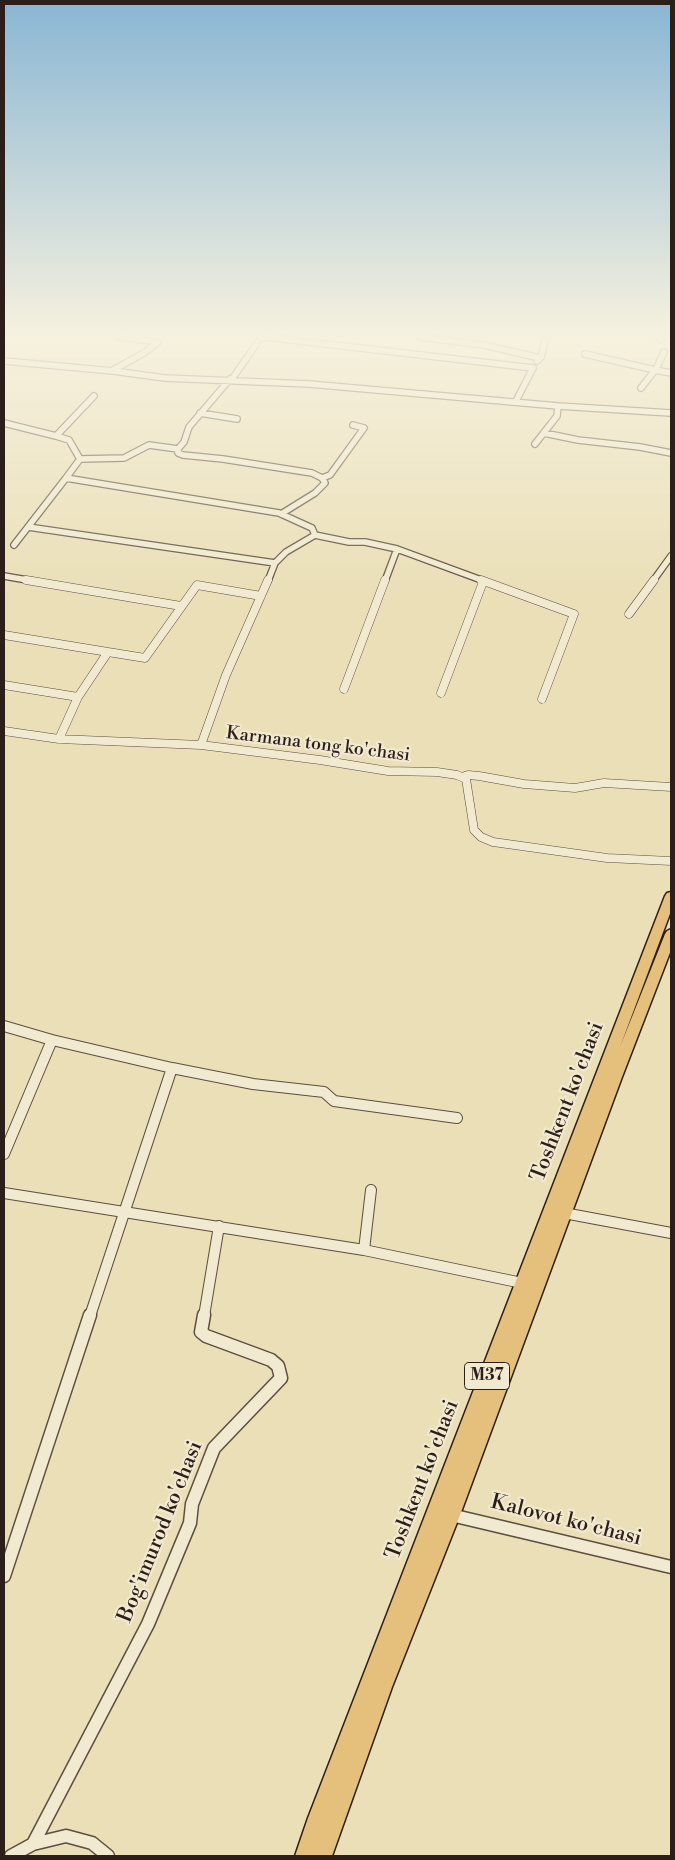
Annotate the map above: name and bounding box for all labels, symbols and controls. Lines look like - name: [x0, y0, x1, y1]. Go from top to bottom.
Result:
- street label: Karmana tong ko'chasi: [225, 723, 411, 767]
- street label: Toshkent ko'chasi: [526, 1019, 610, 1185]
- road number: M37: [464, 1362, 510, 1390]
- street label: Toshkent ko'chasi: [381, 1397, 465, 1563]
- street label: Bog'imurod ko'chasi: [113, 1438, 209, 1626]
- street label: Kalovot ko'chasi: [488, 1490, 644, 1552]

